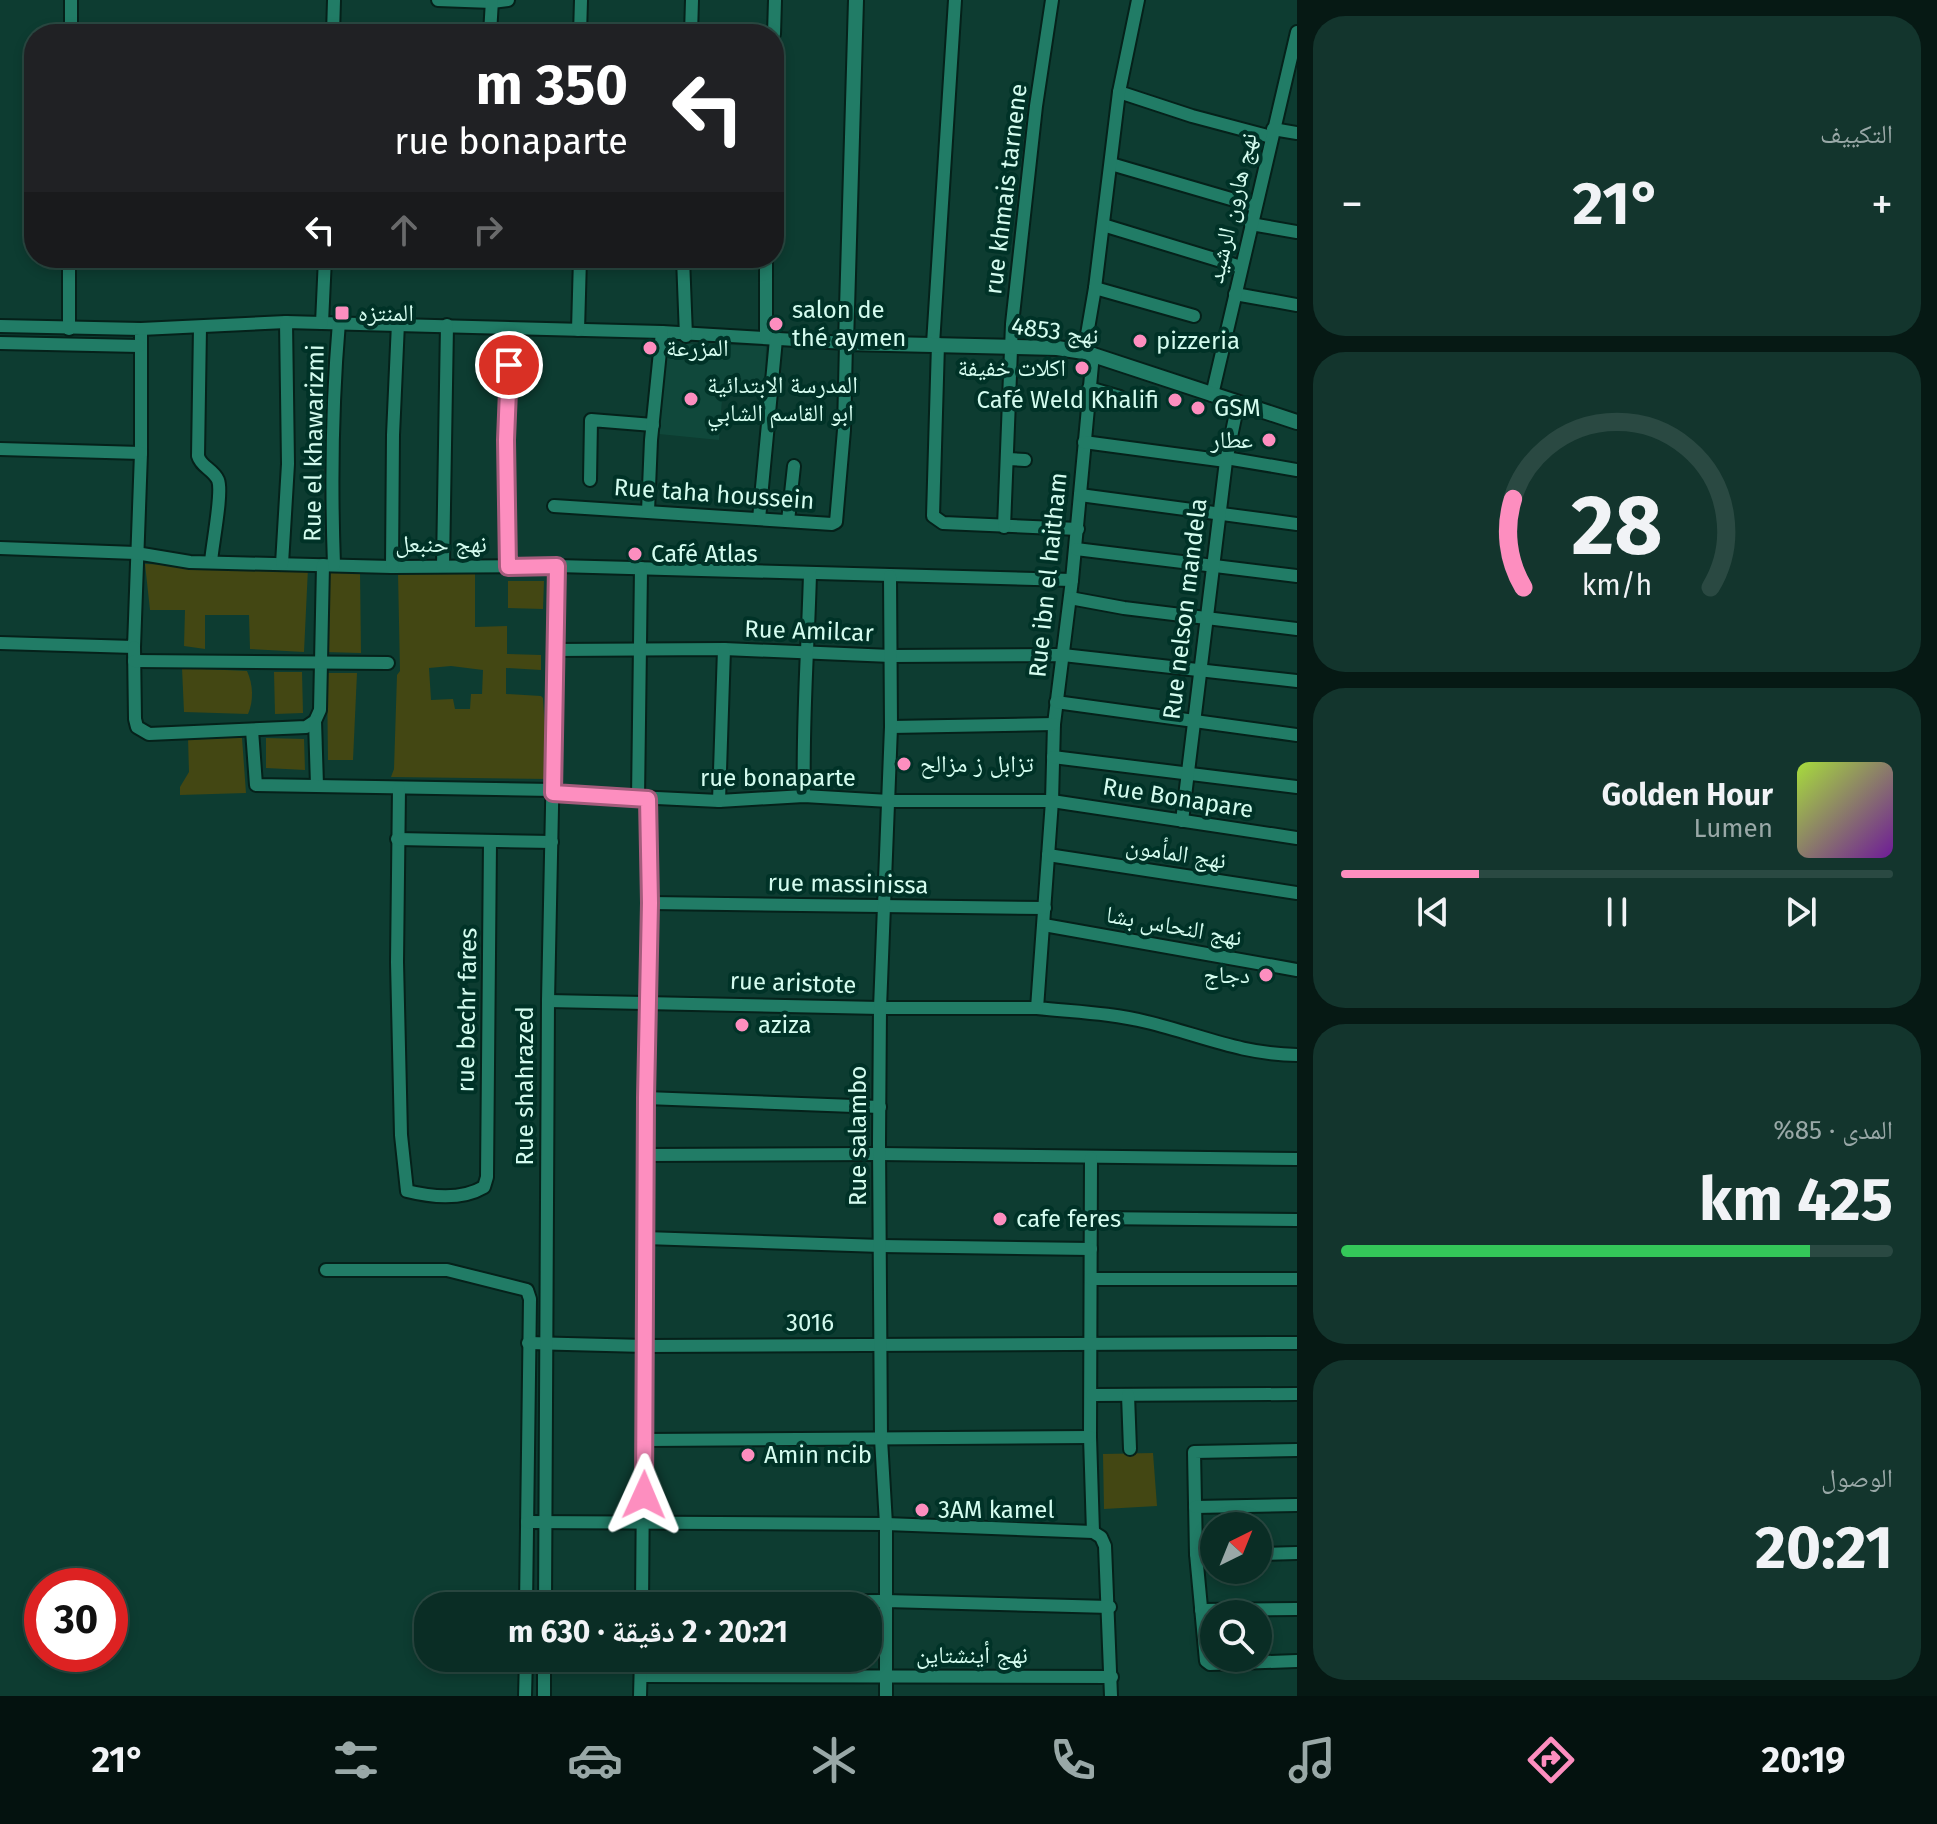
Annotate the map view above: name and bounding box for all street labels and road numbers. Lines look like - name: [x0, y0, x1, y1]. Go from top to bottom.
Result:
- street label: rue khmais tarnene: [979, 82, 1033, 296]
- street label: نهج هارون الرشيد: [1201, 130, 1264, 286]
- street label: نهج 4853: [1010, 312, 1100, 351]
- street label: Rue el khawarizmi: [298, 344, 330, 542]
- street label: Rue ibn el haitham: [1023, 471, 1073, 679]
- street label: Rue taha houssein: [613, 473, 815, 515]
- street label: Rue nelson mandela: [1158, 497, 1212, 721]
- street label: نهج حنبعل: [395, 530, 487, 559]
- street label: Rue Amilcar: [744, 615, 875, 647]
- street label: rue bonaparte: [700, 764, 856, 792]
- street label: Rue Bonapare: [1101, 772, 1255, 824]
- street label: نهج المأمون: [1124, 831, 1228, 876]
- street label: rue massinissa: [767, 869, 929, 899]
- street label: نهج النحاس بشا: [1104, 900, 1244, 953]
- street label: rue bechr fares: [452, 927, 482, 1093]
- street label: rue aristote: [729, 967, 857, 999]
- street label: Rue shahrazed: [511, 1006, 539, 1166]
- street label: Rue salambo: [844, 1066, 872, 1206]
- street label: 3016: [786, 1309, 834, 1337]
- street label: نهج أينشتاين: [916, 1641, 1028, 1670]

